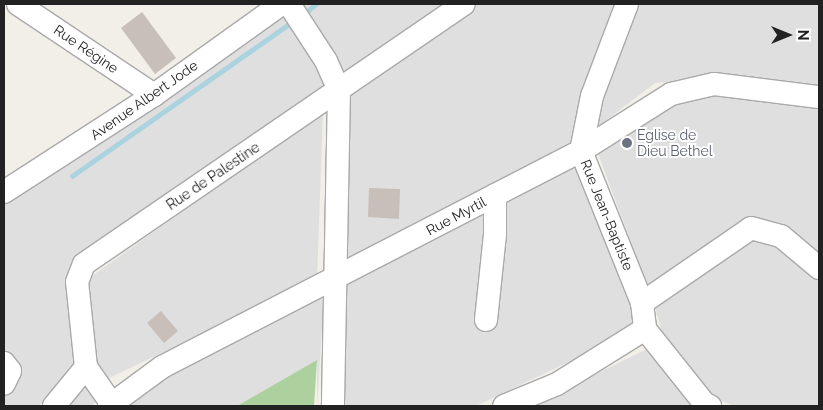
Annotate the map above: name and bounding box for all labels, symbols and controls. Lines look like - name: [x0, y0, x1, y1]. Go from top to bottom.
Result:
- north arrow: [763, 10, 813, 60]
- street label: Rue Régine: [50, 21, 122, 77]
- text: N: [795, 30, 811, 40]
- street label: Avenue Albert Jode: [87, 56, 201, 144]
- place label: Eglise de Dieu Bethel: [637, 127, 713, 160]
- marker: Eglise de Dieu Bethel: [621, 137, 633, 149]
- street label: Rue de Palestine: [163, 139, 263, 213]
- street label: Rue Jean-Baptiste: [577, 157, 637, 273]
- street label: Rue Myrtil: [423, 193, 489, 239]

